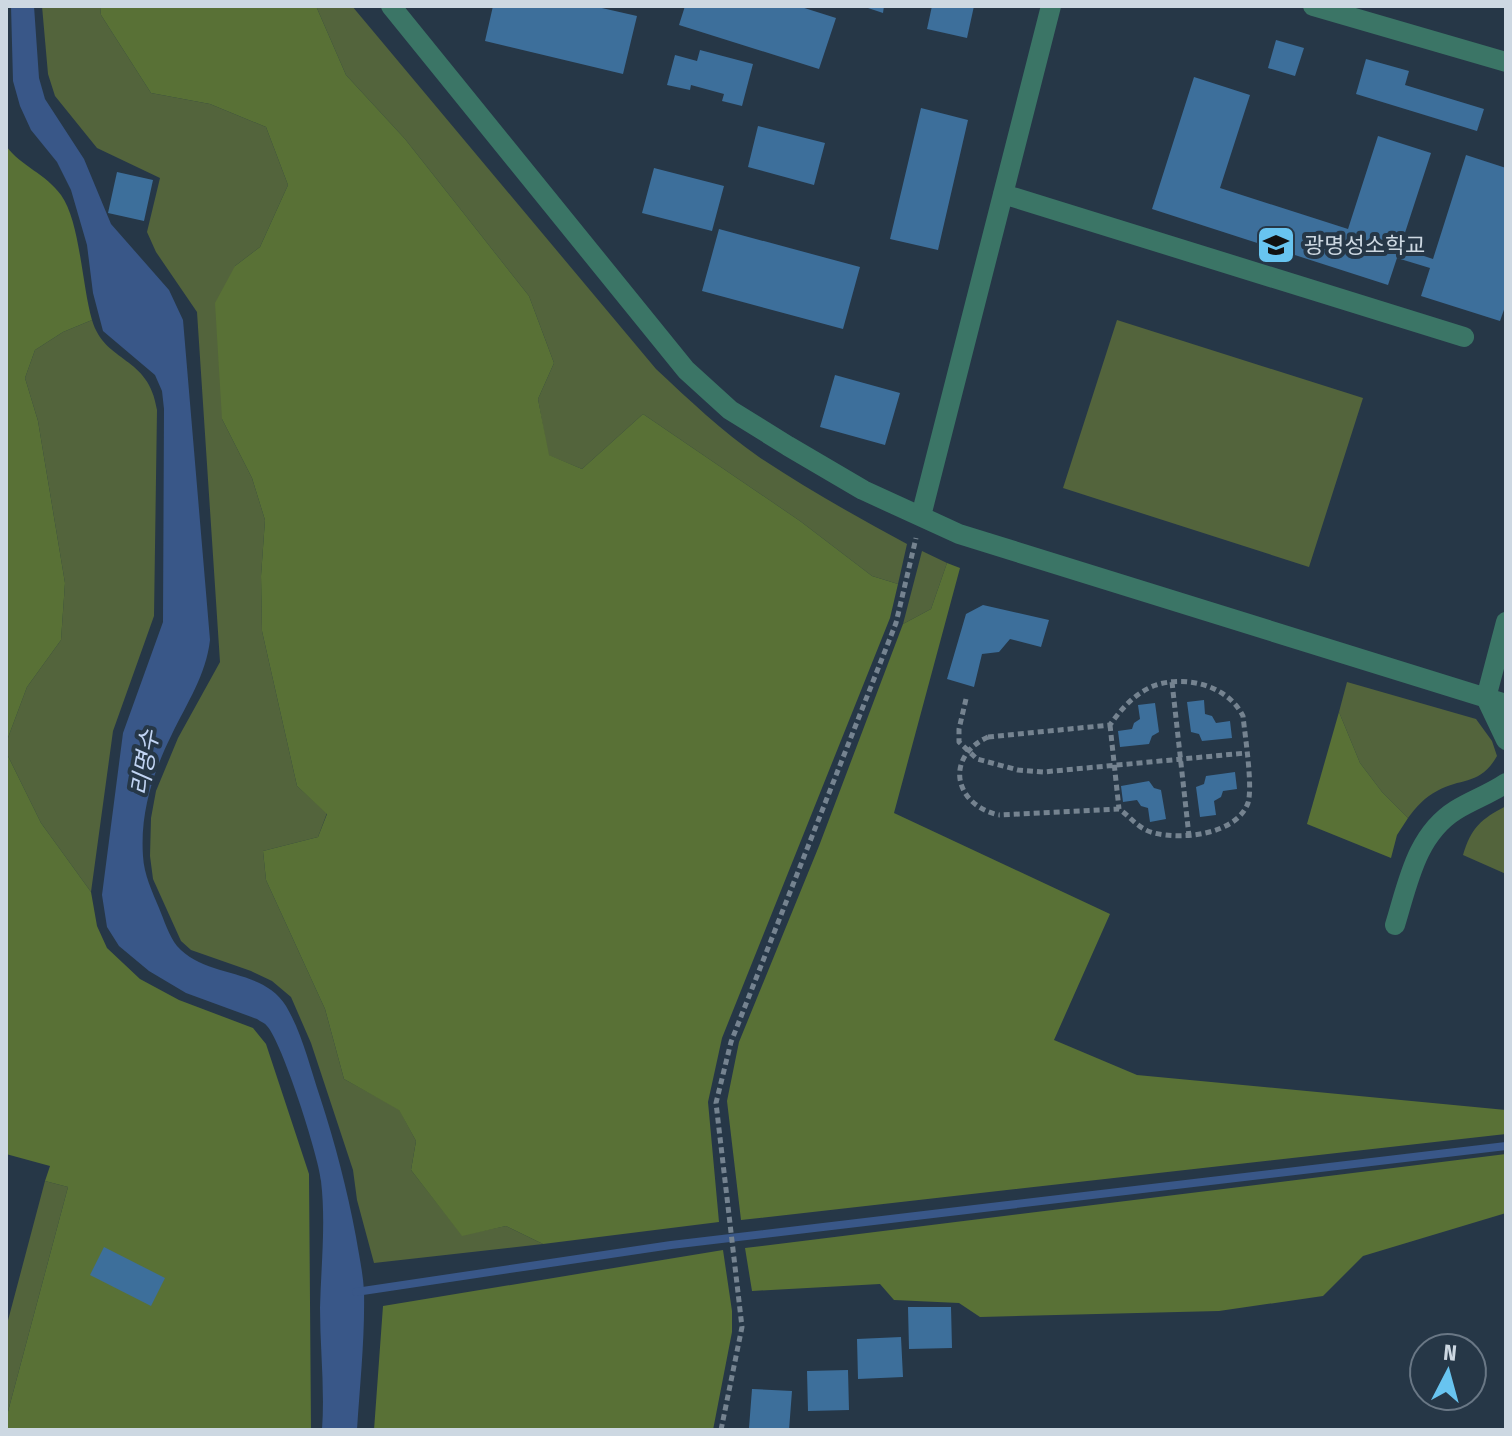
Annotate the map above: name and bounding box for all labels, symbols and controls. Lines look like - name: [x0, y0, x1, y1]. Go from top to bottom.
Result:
- school or university icon: 광명성소학교: [1255, 224, 1297, 266]
- place label: 광명성소학교: [1304, 232, 1425, 259]
- water label: 리명수: [125, 727, 165, 798]
- north arrow: [1408, 1332, 1488, 1412]
- text: N: [1442, 1338, 1458, 1367]

